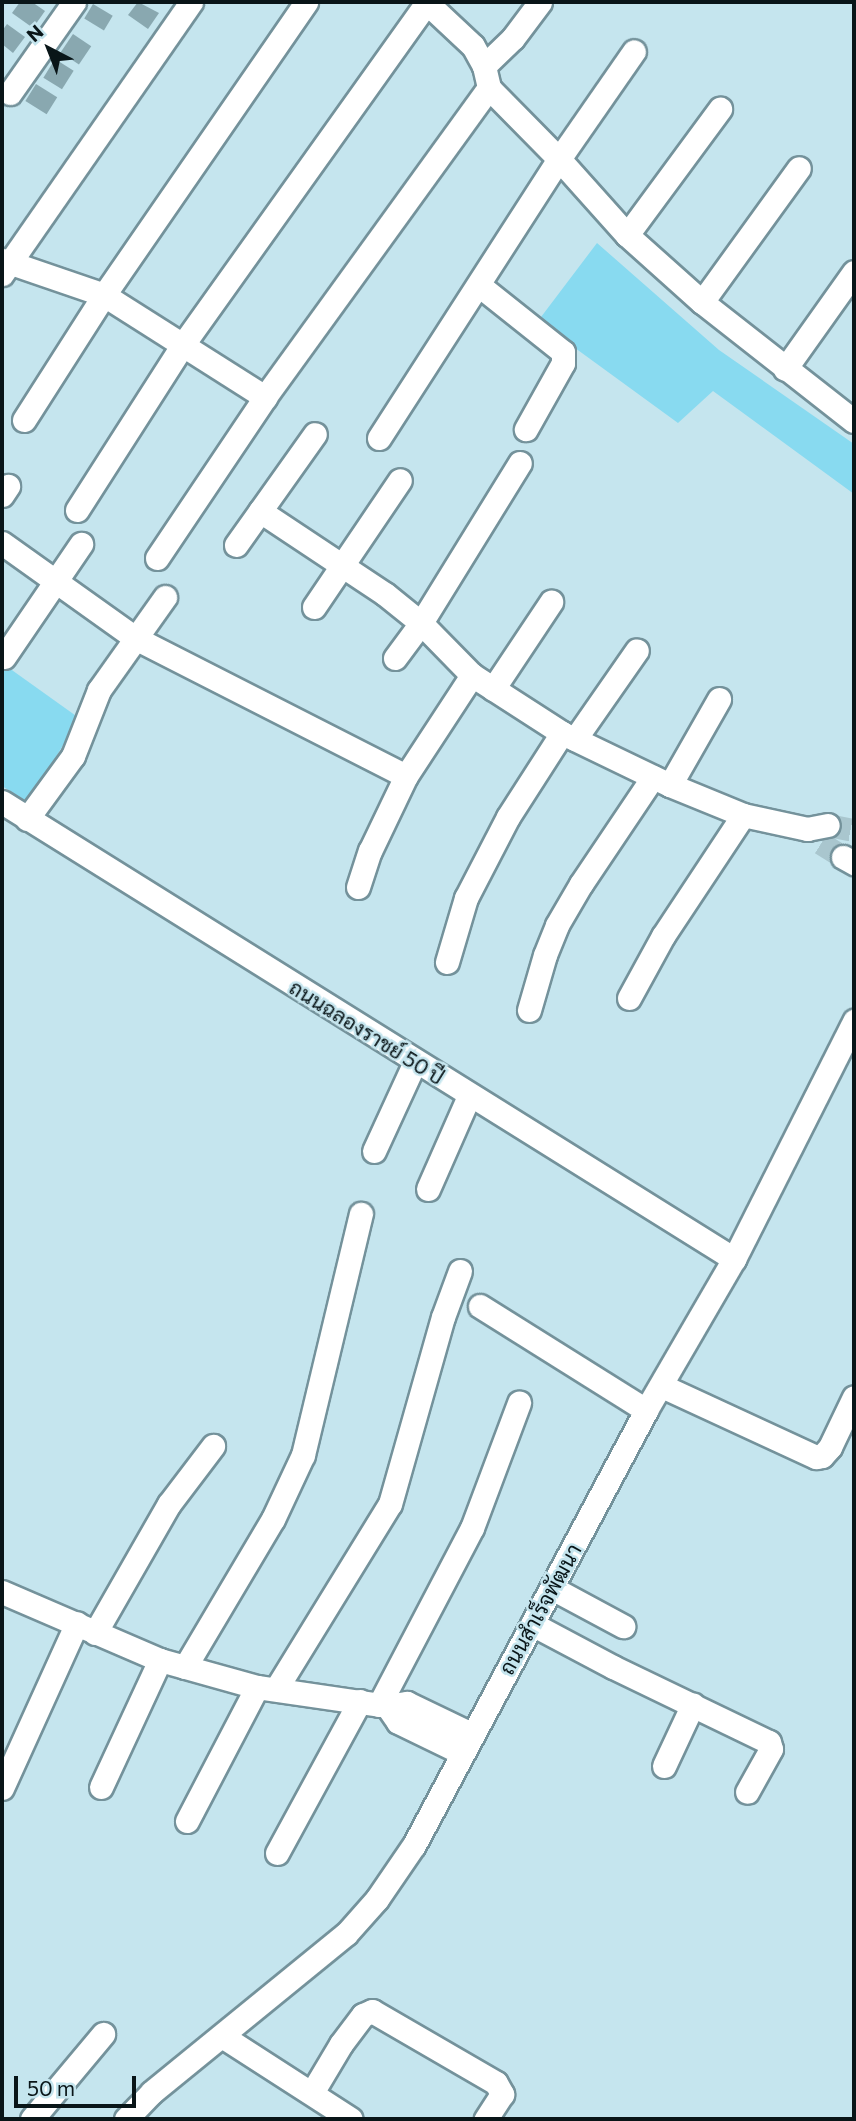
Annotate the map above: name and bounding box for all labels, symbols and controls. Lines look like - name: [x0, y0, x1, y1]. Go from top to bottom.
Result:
- north arrow: [14, 14, 84, 84]
- text: N: [22, 20, 48, 46]
- street label: ถนนฉลองราชย์ 50 ปี: [285, 974, 449, 1090]
- street label: ถนนสำเร็จพัฒนา: [494, 1539, 586, 1679]
- scale bar: [18, 2062, 140, 2106]
- text: 50 m: [27, 2075, 75, 2100]

